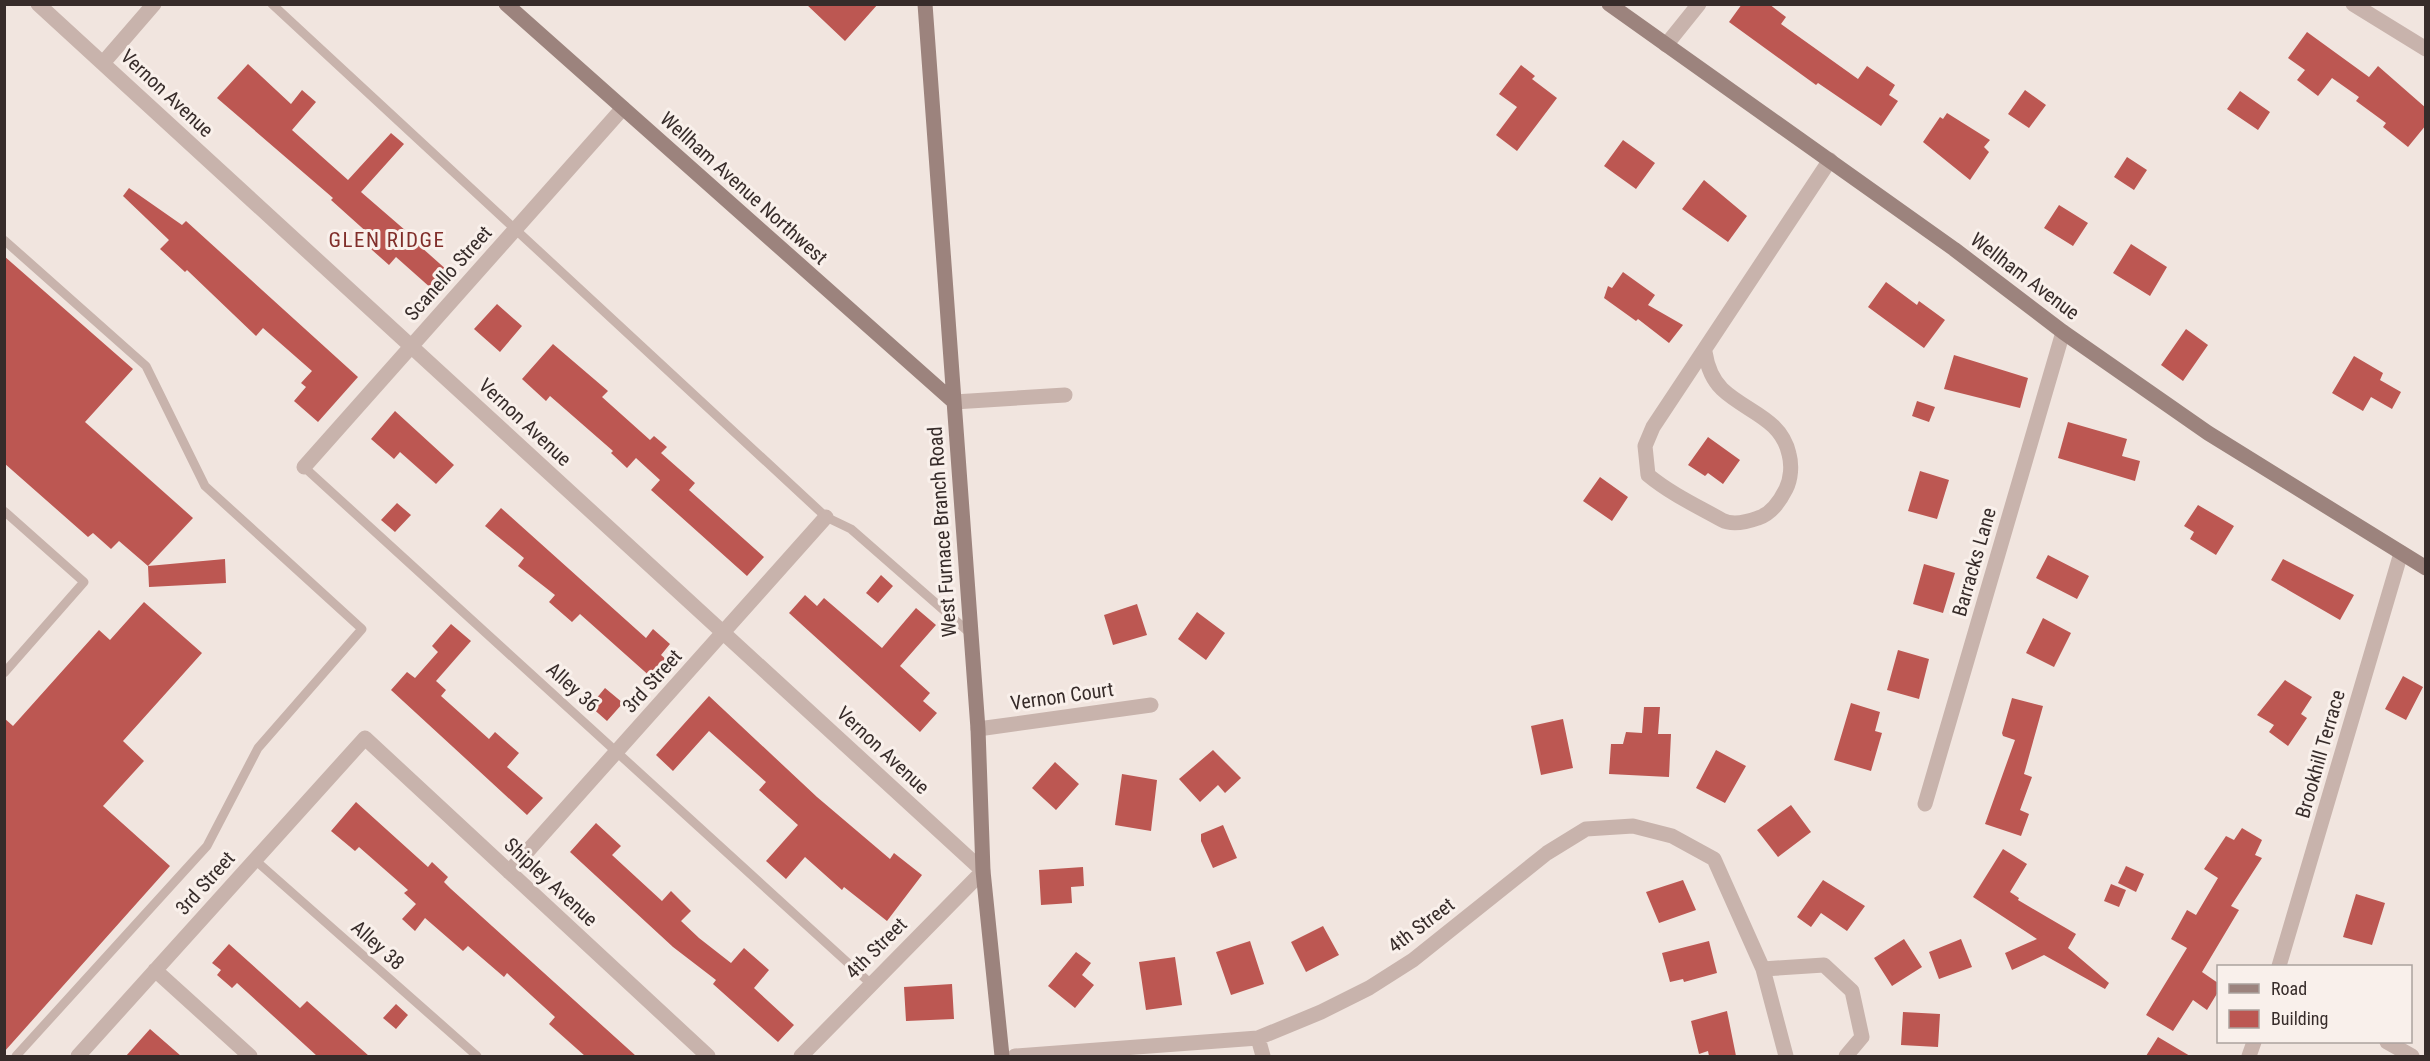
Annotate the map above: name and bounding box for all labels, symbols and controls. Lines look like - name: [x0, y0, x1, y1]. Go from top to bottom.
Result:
- street label: Vernon Avenue: [116, 44, 218, 142]
- street label: Wellham Avenue Northwest: [656, 107, 833, 269]
- street label: Scanello Street: [399, 221, 497, 325]
- street label: Wellham Avenue: [1966, 227, 2084, 325]
- district label: GLEN RIDGE: [329, 228, 445, 252]
- street label: Vernon Avenue: [474, 373, 576, 471]
- street label: West Furnace Branch Road: [923, 426, 961, 638]
- street label: Barracks Lane: [1947, 505, 2001, 619]
- street label: 3rd Street: [617, 644, 687, 718]
- street label: Alley 36: [542, 657, 604, 717]
- street label: Vernon Court: [1009, 677, 1115, 715]
- street label: Brookhill Terrace: [2290, 687, 2350, 821]
- street label: Vernon Avenue: [832, 701, 934, 799]
- street label: Shipley Avenue: [499, 833, 603, 931]
- street label: 3rd Street: [170, 846, 240, 920]
- street label: 4th Street: [1383, 892, 1459, 958]
- street label: 4th Street: [840, 912, 912, 984]
- street label: Alley 38: [347, 915, 409, 975]
- legend: [2217, 965, 2412, 1043]
- text: Road: [2271, 978, 2307, 999]
- text: Building: [2271, 1008, 2328, 1029]

